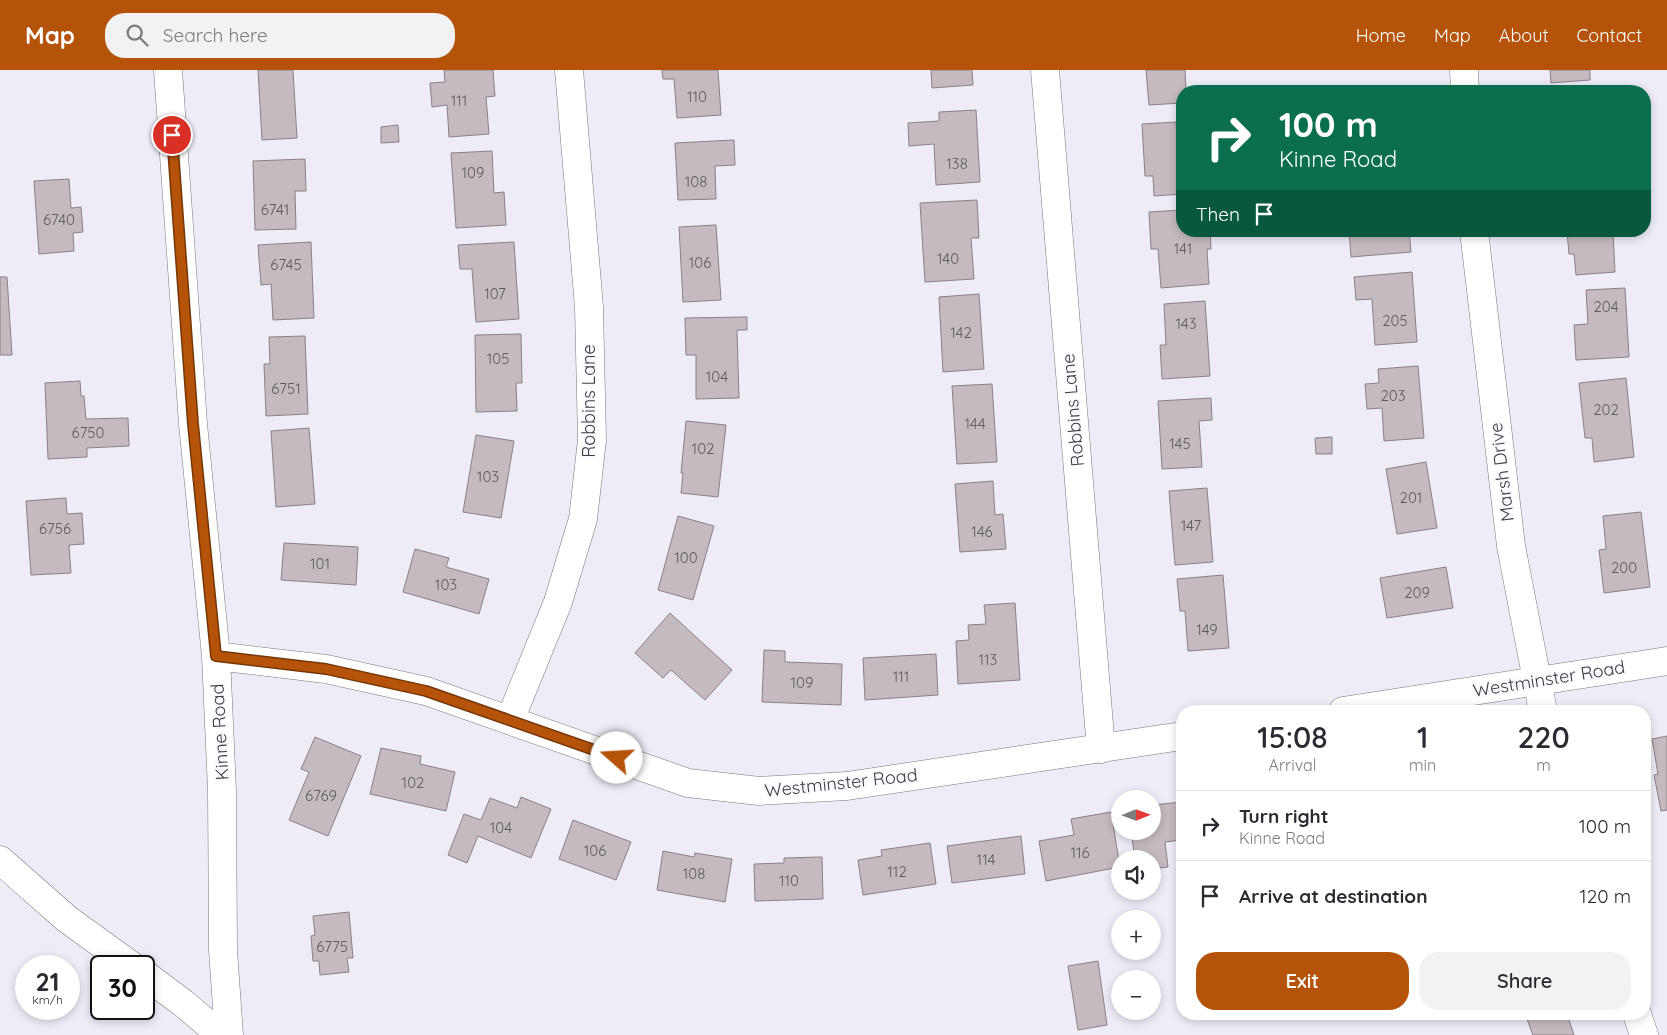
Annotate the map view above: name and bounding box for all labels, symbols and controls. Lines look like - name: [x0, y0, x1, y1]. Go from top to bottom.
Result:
- search box: [105, 13, 455, 58]
- text: Map: [25, 20, 75, 50]
- icon: search: [123, 21, 151, 49]
- text: Search here: [163, 23, 268, 47]
- text: Home: [1356, 24, 1406, 47]
- text: Map: [1434, 24, 1471, 47]
- text: About: [1499, 24, 1549, 47]
- text: Contact: [1577, 24, 1642, 47]
- house number: 110: [687, 87, 707, 106]
- house number: 111: [451, 91, 467, 110]
- text: 100 m: [1279, 102, 1378, 146]
- icon: right: [1196, 105, 1261, 170]
- pin: [151, 114, 193, 156]
- icon: arrive: [158, 121, 186, 149]
- text: Kinne Road: [1279, 145, 1397, 173]
- house number: 138: [946, 154, 968, 173]
- house number: 109: [462, 163, 484, 182]
- house number: 108: [685, 172, 707, 191]
- house number: 6741: [261, 200, 289, 219]
- icon: arrive: [1250, 200, 1278, 228]
- text: Then: [1196, 202, 1240, 226]
- house number: 6740: [43, 210, 75, 229]
- house number: 141: [1174, 239, 1192, 258]
- house number: 140: [937, 249, 959, 268]
- house number: 106: [689, 253, 711, 272]
- house number: 6745: [270, 255, 302, 274]
- house number: 107: [484, 284, 506, 303]
- house number: 204: [1593, 297, 1619, 316]
- house number: 205: [1382, 311, 1408, 330]
- house number: 143: [1175, 314, 1197, 333]
- house number: 142: [950, 323, 972, 342]
- street label: Robbins Lane: [577, 344, 600, 458]
- house number: 105: [487, 349, 509, 368]
- street label: Robbins Lane: [1056, 353, 1089, 467]
- house number: 104: [706, 367, 728, 386]
- house number: 6751: [271, 379, 301, 398]
- house number: 203: [1380, 386, 1406, 405]
- house number: 202: [1593, 400, 1619, 419]
- house number: 144: [964, 414, 986, 433]
- street label: Marsh Drive: [1484, 421, 1519, 523]
- house number: 6750: [72, 423, 105, 442]
- house number: 145: [1169, 434, 1191, 453]
- house number: 102: [692, 439, 714, 458]
- house number: 103: [477, 467, 499, 486]
- house number: 201: [1400, 488, 1422, 507]
- house number: 147: [1181, 516, 1202, 535]
- house number: 6756: [39, 519, 71, 538]
- house number: 146: [971, 522, 993, 541]
- house number: 100: [674, 548, 698, 567]
- house number: 101: [310, 554, 330, 573]
- house number: 200: [1611, 558, 1637, 577]
- house number: 103: [435, 575, 457, 594]
- house number: 209: [1404, 583, 1430, 602]
- house number: 149: [1196, 620, 1218, 639]
- house number: 113: [979, 650, 998, 669]
- street label: Westminster Road: [1471, 655, 1627, 702]
- house number: 111: [893, 667, 909, 686]
- house number: 109: [791, 673, 813, 692]
- street label: Kinne Road: [205, 683, 234, 781]
- text: 15:08: [1257, 718, 1328, 756]
- text: 1: [1417, 718, 1428, 756]
- text: 220: [1518, 718, 1570, 756]
- position arrow: [590, 731, 642, 783]
- text: Arrival: [1269, 755, 1316, 775]
- text: min: [1409, 755, 1436, 775]
- text: m: [1536, 755, 1551, 775]
- street label: Westminster Road: [763, 763, 919, 802]
- house number: 102: [402, 773, 424, 792]
- house number: 6769: [305, 786, 337, 805]
- north arrow: [1111, 790, 1161, 840]
- map controls: [1111, 790, 1161, 1020]
- text: Turn right: [1239, 804, 1328, 828]
- icon: right: [1196, 812, 1224, 840]
- text: 100 m: [1579, 814, 1631, 838]
- house number: 104: [490, 818, 512, 837]
- text: Kinne Road: [1239, 828, 1325, 848]
- house number: 106: [584, 841, 606, 860]
- house number: 116: [1070, 843, 1090, 862]
- house number: 114: [977, 850, 995, 869]
- button: sound: [1111, 850, 1161, 900]
- house number: 112: [887, 862, 907, 881]
- house number: 108: [683, 864, 705, 883]
- house number: 110: [779, 871, 799, 890]
- icon: arrive: [1196, 882, 1224, 910]
- text: Arrive at destination: [1239, 884, 1428, 908]
- text: 120 m: [1580, 884, 1631, 908]
- button: +: [1111, 910, 1161, 960]
- house number: 6775: [316, 937, 348, 956]
- button: Exit: [1196, 952, 1409, 1010]
- button: Share: [1419, 952, 1631, 1010]
- speed limit sign: 30: [90, 955, 155, 1020]
- text: 21: [36, 966, 59, 997]
- button: −: [1111, 970, 1161, 1020]
- text: km/h: [32, 992, 63, 1007]

